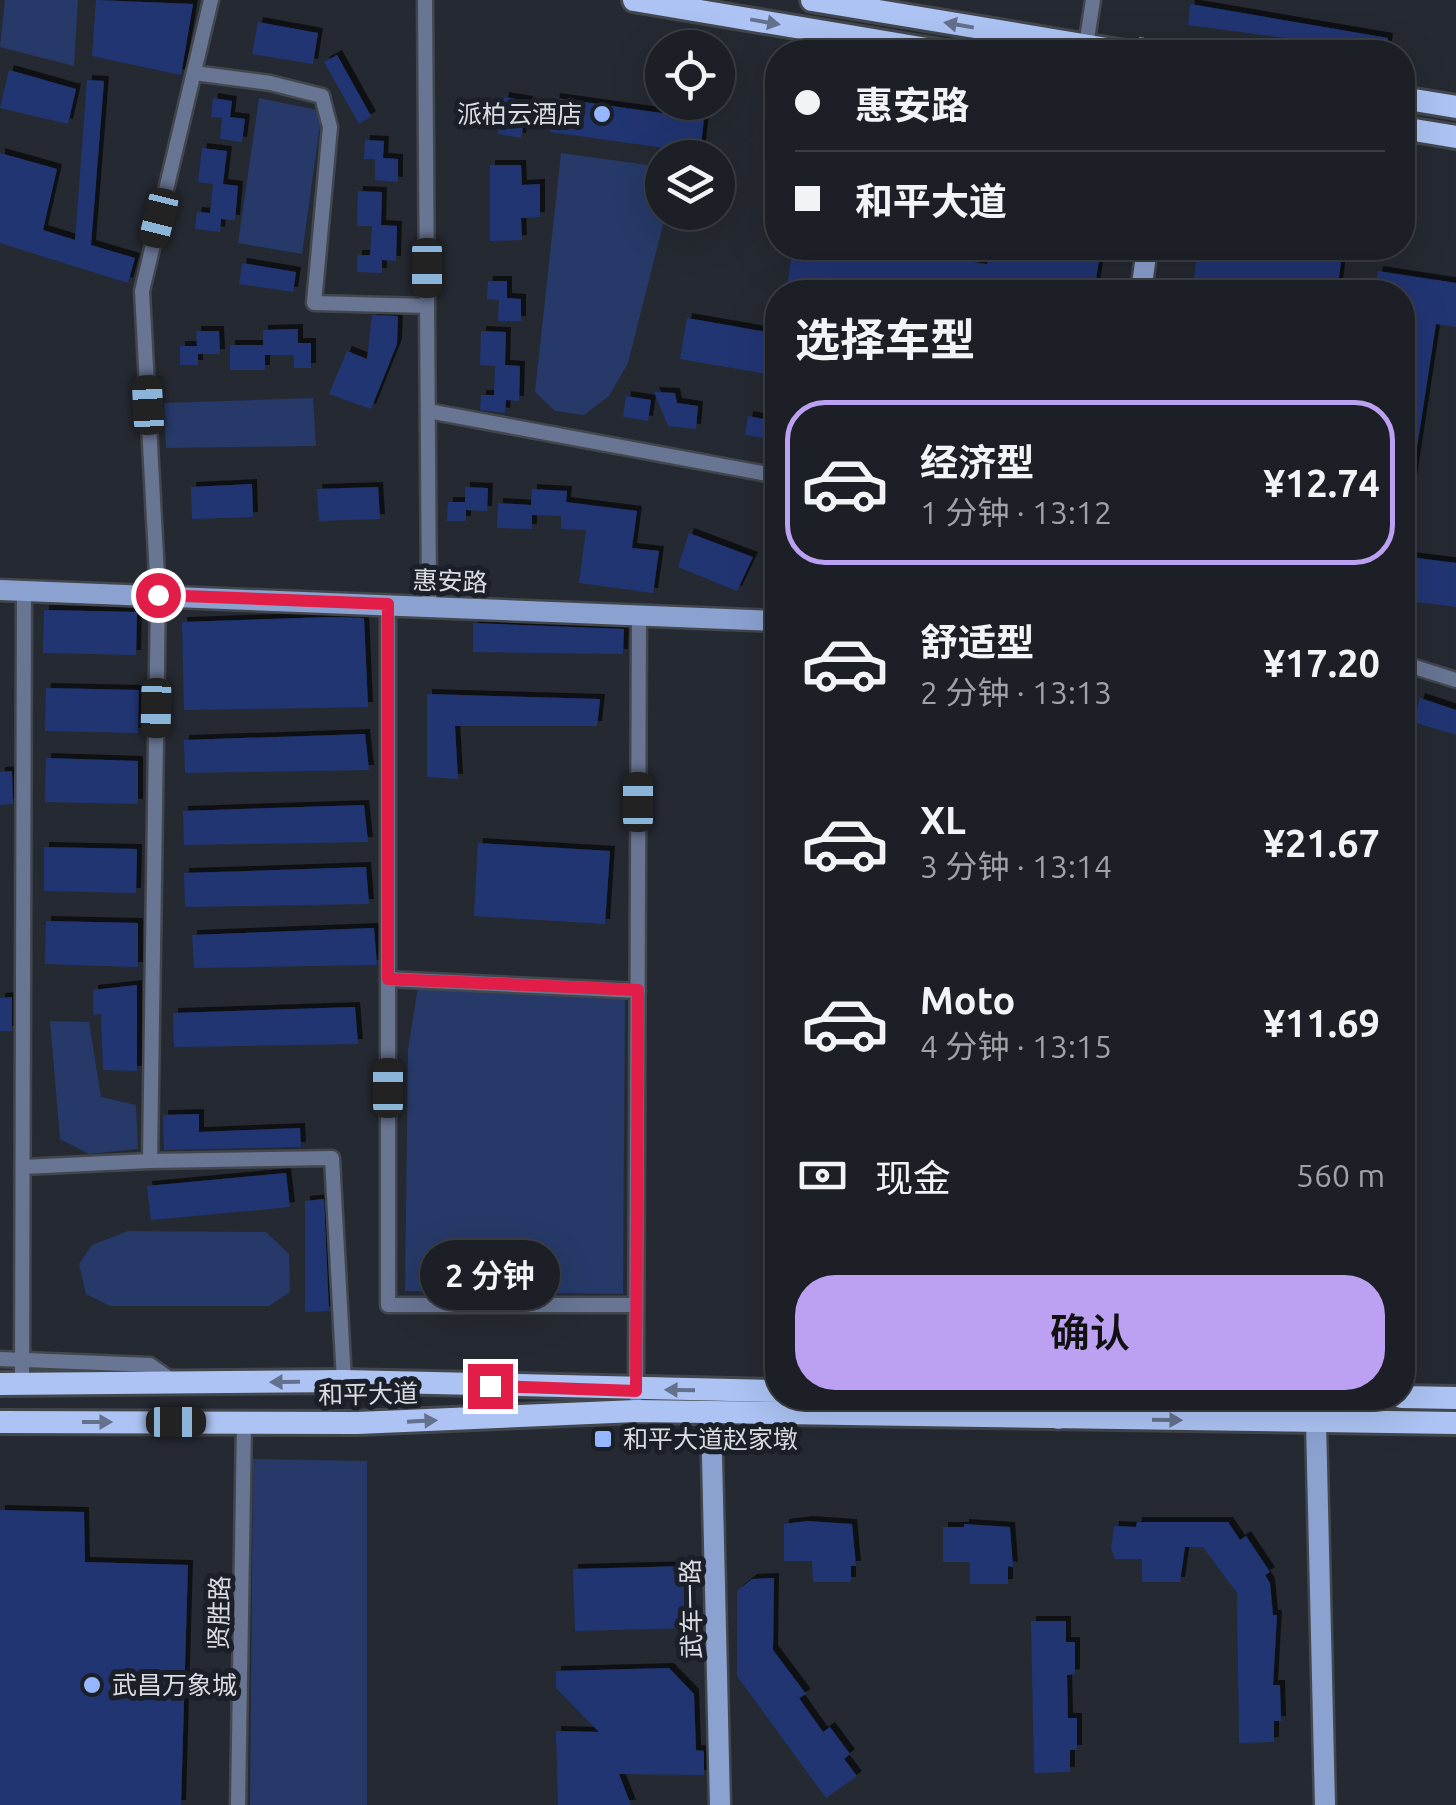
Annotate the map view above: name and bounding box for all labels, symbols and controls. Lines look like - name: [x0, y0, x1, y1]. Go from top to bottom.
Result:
- one-way arrow: [749, 15, 781, 30]
- one-way arrow: [943, 17, 975, 32]
- map controls: [645, 30, 735, 230]
- button: locate: [645, 30, 735, 120]
- text: 惠安路: [855, 84, 969, 126]
- place label: 派柏云酒店: [457, 100, 582, 128]
- marker: 派柏云酒店: [591, 103, 613, 125]
- button: layers: [645, 140, 735, 230]
- text: 和平大道: [855, 180, 1007, 222]
- car: [137, 185, 181, 251]
- car: [412, 238, 442, 298]
- text: 选择车型: [795, 314, 975, 365]
- car: [131, 374, 165, 436]
- icon: car: [800, 438, 890, 528]
- text: 经济型: [920, 441, 1034, 483]
- text: ¥12.74: [1263, 462, 1380, 504]
- text: 1 分钟 · 13:12: [920, 494, 1112, 530]
- street label: 惠安路: [412, 566, 488, 596]
- route start: [136, 573, 181, 618]
- icon: car: [800, 618, 890, 708]
- text: 舒适型: [920, 621, 1034, 663]
- text: ¥17.20: [1263, 642, 1380, 684]
- text: 2 分钟 · 13:13: [920, 674, 1112, 710]
- car: [140, 678, 172, 738]
- car: [623, 772, 653, 832]
- icon: car: [800, 798, 890, 888]
- text: XL: [920, 799, 966, 841]
- text: ¥21.67: [1263, 822, 1380, 864]
- text: 3 分钟 · 13:14: [920, 848, 1112, 884]
- icon: car: [800, 978, 890, 1068]
- text: Moto: [920, 979, 1015, 1021]
- text: ¥11.69: [1263, 1002, 1380, 1044]
- text: 4 分钟 · 13:15: [920, 1028, 1112, 1064]
- car: [373, 1058, 403, 1118]
- icon: cash: [795, 1148, 850, 1203]
- text: 现金: [875, 1157, 951, 1199]
- text: 560 m: [1296, 1157, 1385, 1193]
- callout: 2 分钟: [420, 1241, 560, 1311]
- text: 2 分钟: [445, 1257, 535, 1293]
- button: 确认: [795, 1275, 1385, 1390]
- route end: [468, 1364, 513, 1409]
- one-way arrow: [269, 1374, 301, 1390]
- street label: 和平大道: [318, 1379, 418, 1409]
- one-way arrow: [664, 1382, 696, 1398]
- car: [146, 1407, 206, 1437]
- one-way arrow: [407, 1412, 439, 1428]
- one-way arrow: [1152, 1412, 1184, 1428]
- one-way arrow: [82, 1414, 114, 1430]
- place label: 和平大道赵家墩: [623, 1425, 798, 1453]
- marker: 和平大道赵家墩: [592, 1428, 614, 1450]
- street label: 武车一路: [676, 1559, 706, 1659]
- street label: 贤胜路: [204, 1575, 234, 1651]
- place label: 武昌万象城: [112, 1671, 237, 1699]
- marker: 武昌万象城: [81, 1674, 103, 1696]

